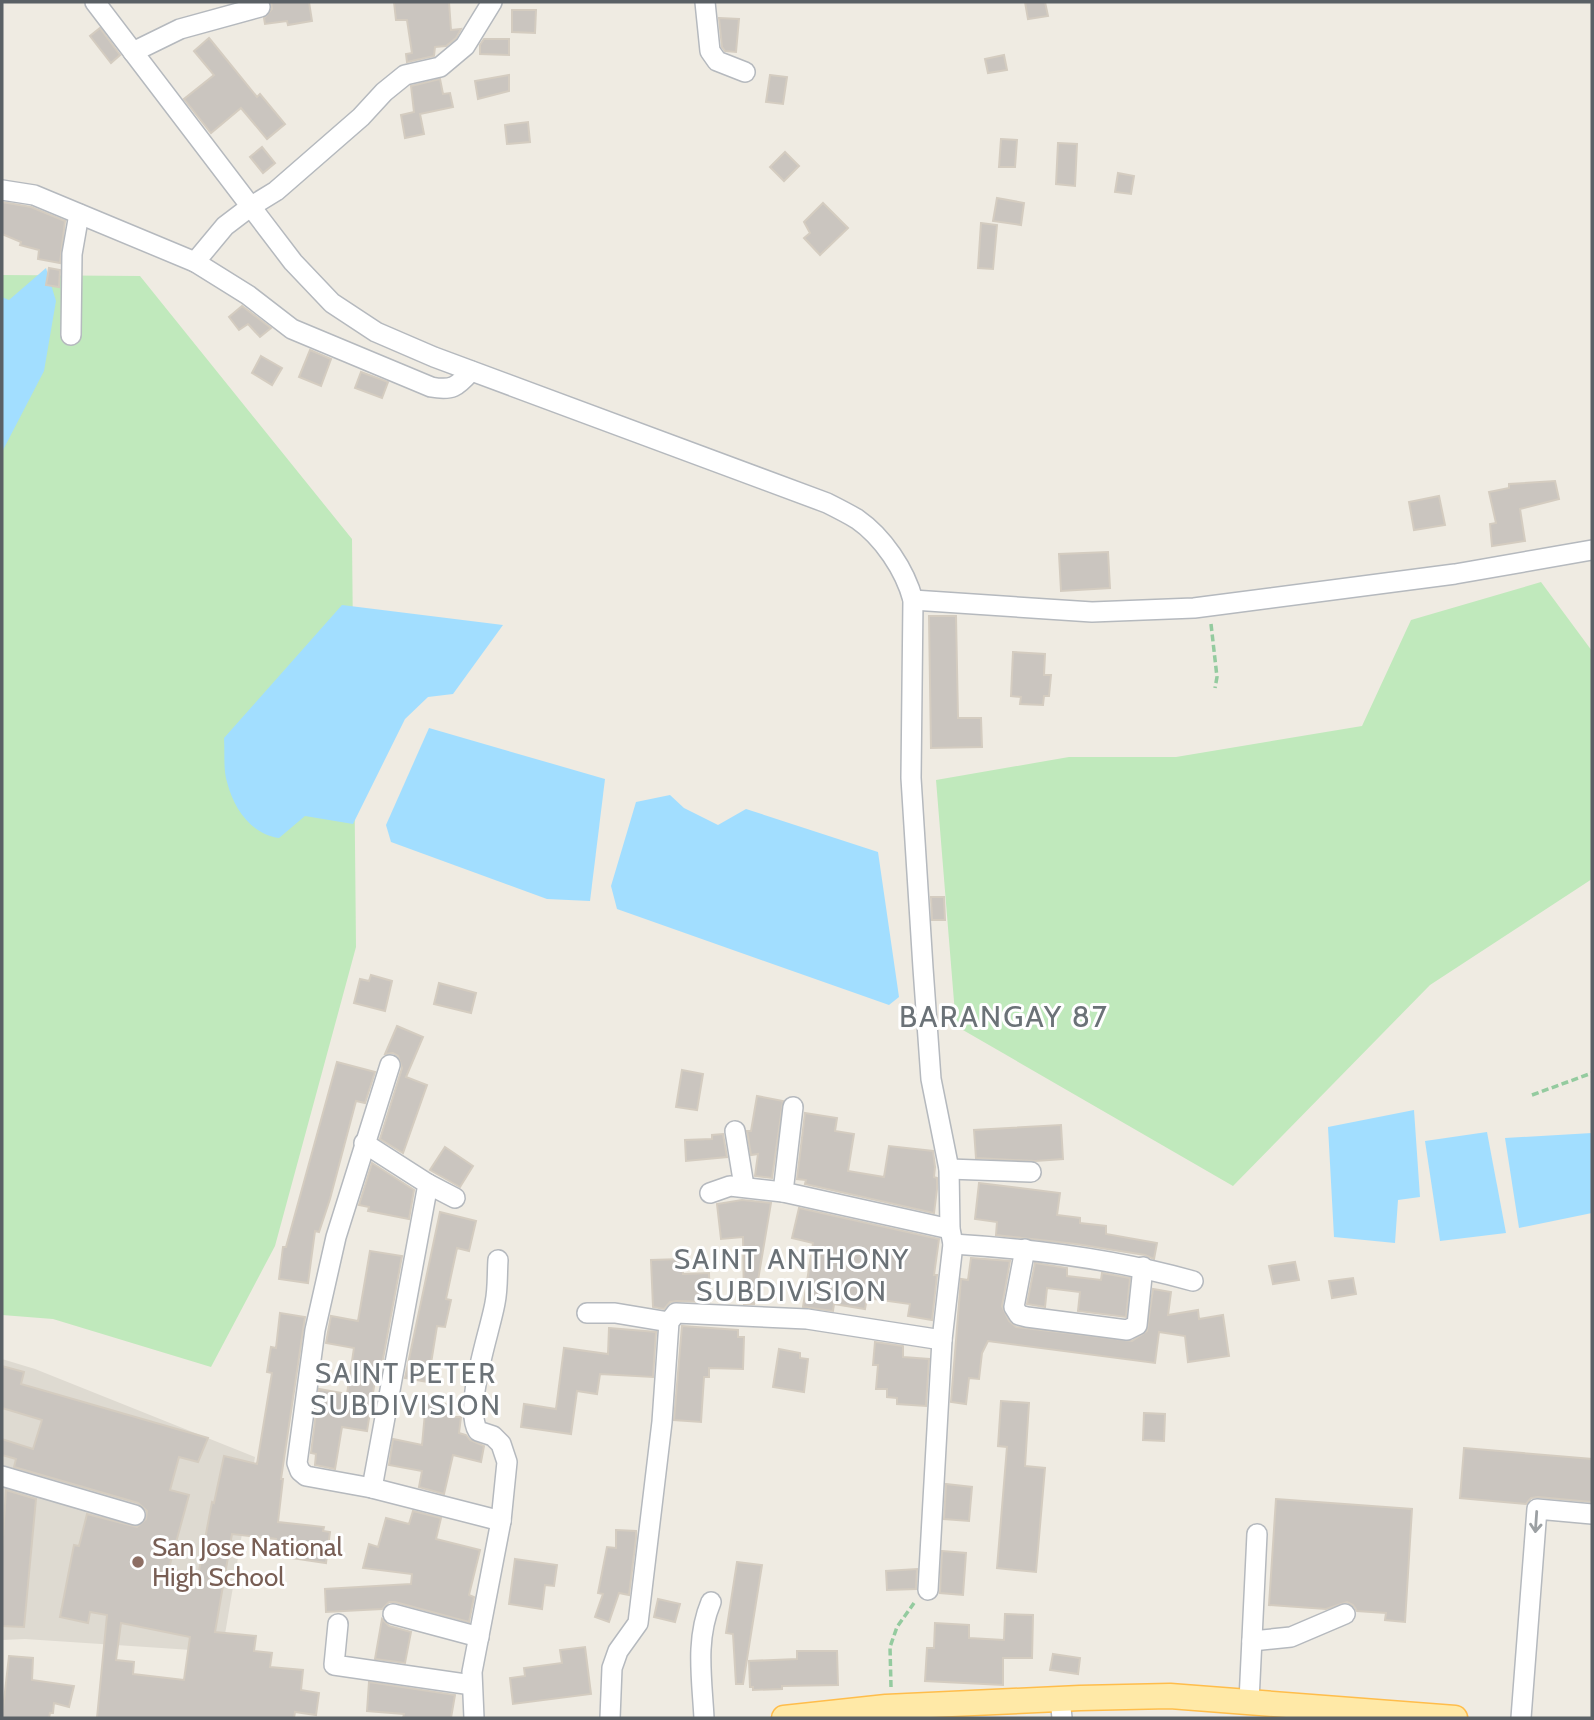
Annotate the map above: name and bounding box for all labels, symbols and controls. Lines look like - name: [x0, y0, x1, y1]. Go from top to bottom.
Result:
- district label: BARANGAY 87: [899, 998, 1109, 1035]
- district label: SAINT ANTHONY SUBDIVISION: [674, 1242, 910, 1308]
- district label: SAINT PETER SUBDIVISION: [310, 1356, 502, 1422]
- one-way arrow: [1529, 1510, 1542, 1533]
- place label: San Jose National High School: [152, 1531, 343, 1593]
- marker: San Jose National High School: [130, 1554, 146, 1570]

